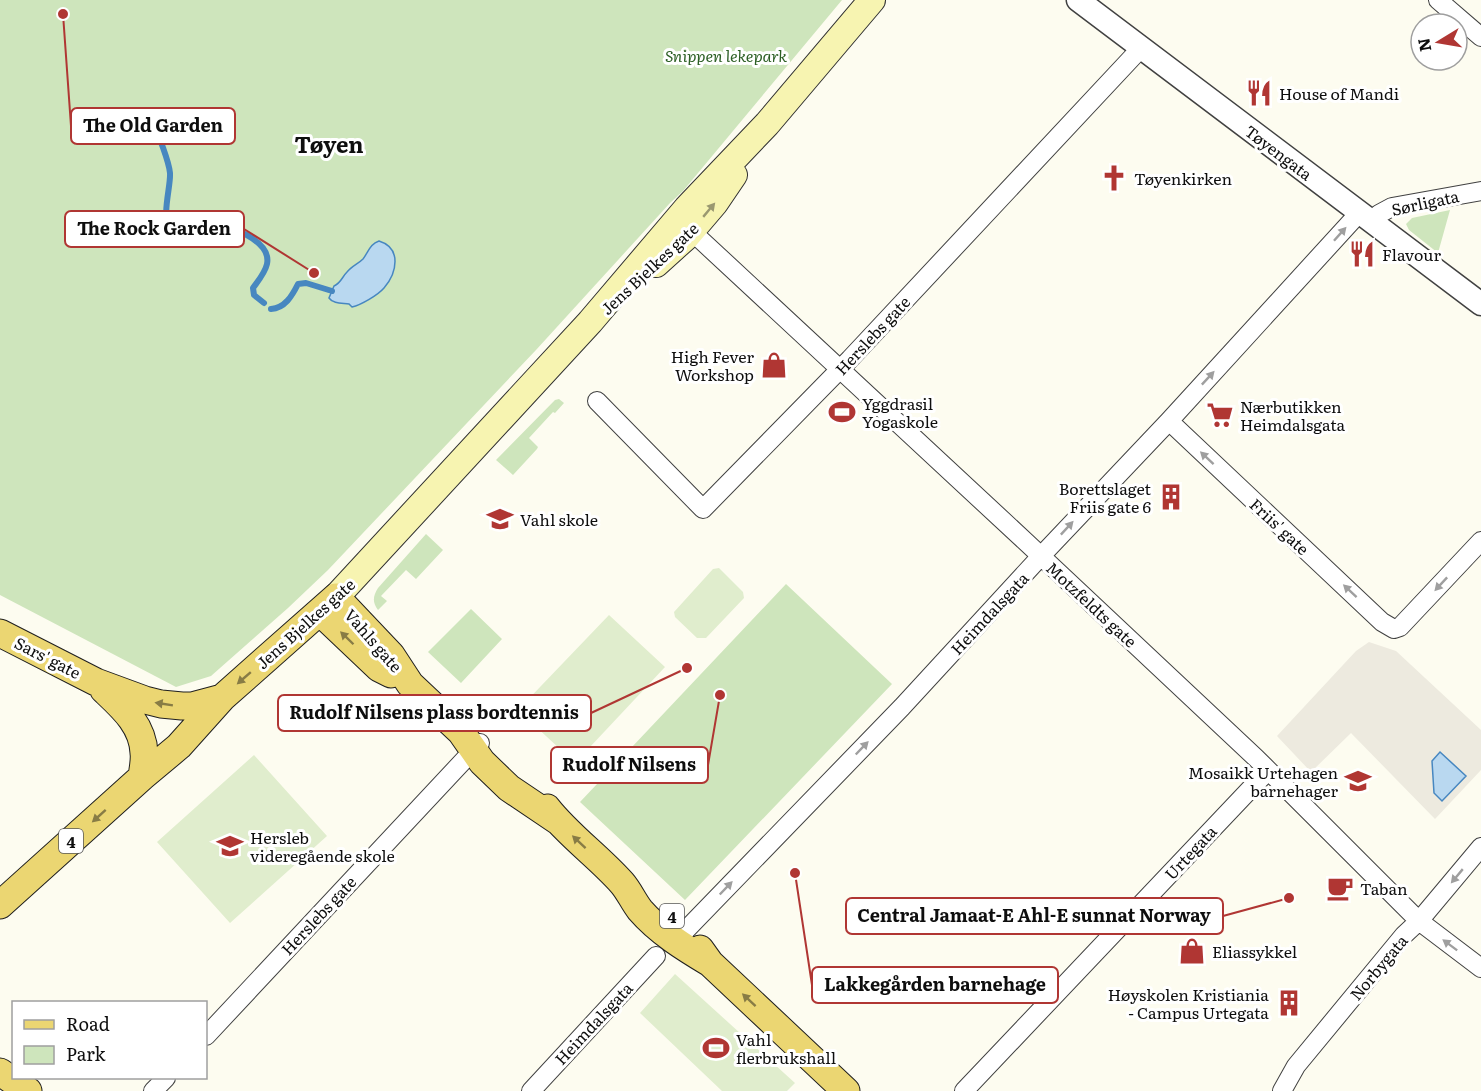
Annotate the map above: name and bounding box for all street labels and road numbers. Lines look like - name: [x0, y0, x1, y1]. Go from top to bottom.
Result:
- street label: Tøyengata: [1240, 119, 1318, 186]
- street label: Sørligata: [1389, 183, 1461, 221]
- street label: Jens Bjelkes gate: [595, 216, 703, 320]
- street label: Herslebs gate: [829, 290, 915, 380]
- street label: Friis' gate: [1245, 492, 1315, 560]
- street label: Motzfeldts gate: [1041, 556, 1143, 652]
- street label: Heimdalsgata: [944, 566, 1034, 660]
- street label: Jens Bjelkes gate: [250, 572, 360, 674]
- street label: Vahls gate: [340, 603, 408, 677]
- street label: Sars' gate: [11, 630, 85, 684]
- street label: Urtegata: [1158, 819, 1222, 885]
- road number: 4: [59, 829, 83, 853]
- street label: Herslebs gate: [275, 870, 361, 960]
- road number: 4: [660, 904, 684, 928]
- street label: Norbygata: [1343, 929, 1413, 1005]
- street label: Heimdalsgata: [548, 976, 638, 1070]

